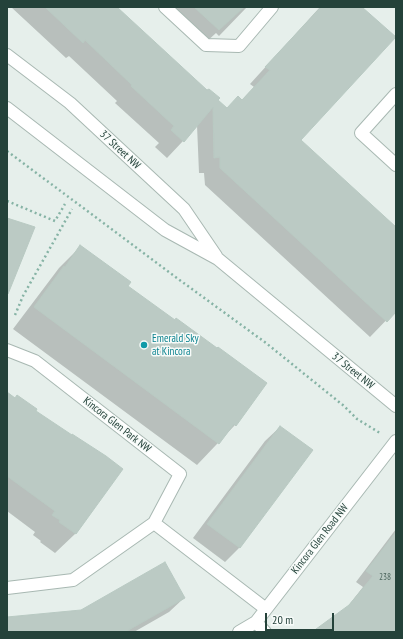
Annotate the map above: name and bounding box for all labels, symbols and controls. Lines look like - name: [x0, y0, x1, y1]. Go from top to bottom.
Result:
- street label: 37 Street NW: [97, 128, 143, 172]
- place label: Emerald Sky at Kincora: [152, 332, 199, 358]
- marker: Emerald Sky at Kincora: [139, 340, 149, 350]
- street label: 37 Street NW: [329, 350, 377, 392]
- street label: Kincora Glen Park NW: [80, 394, 154, 456]
- street label: Kincora Glen Road NW: [289, 501, 351, 577]
- house number: 238: [379, 572, 391, 582]
- scale bar: [267, 605, 336, 631]
- text: 20 m: [272, 612, 293, 627]

